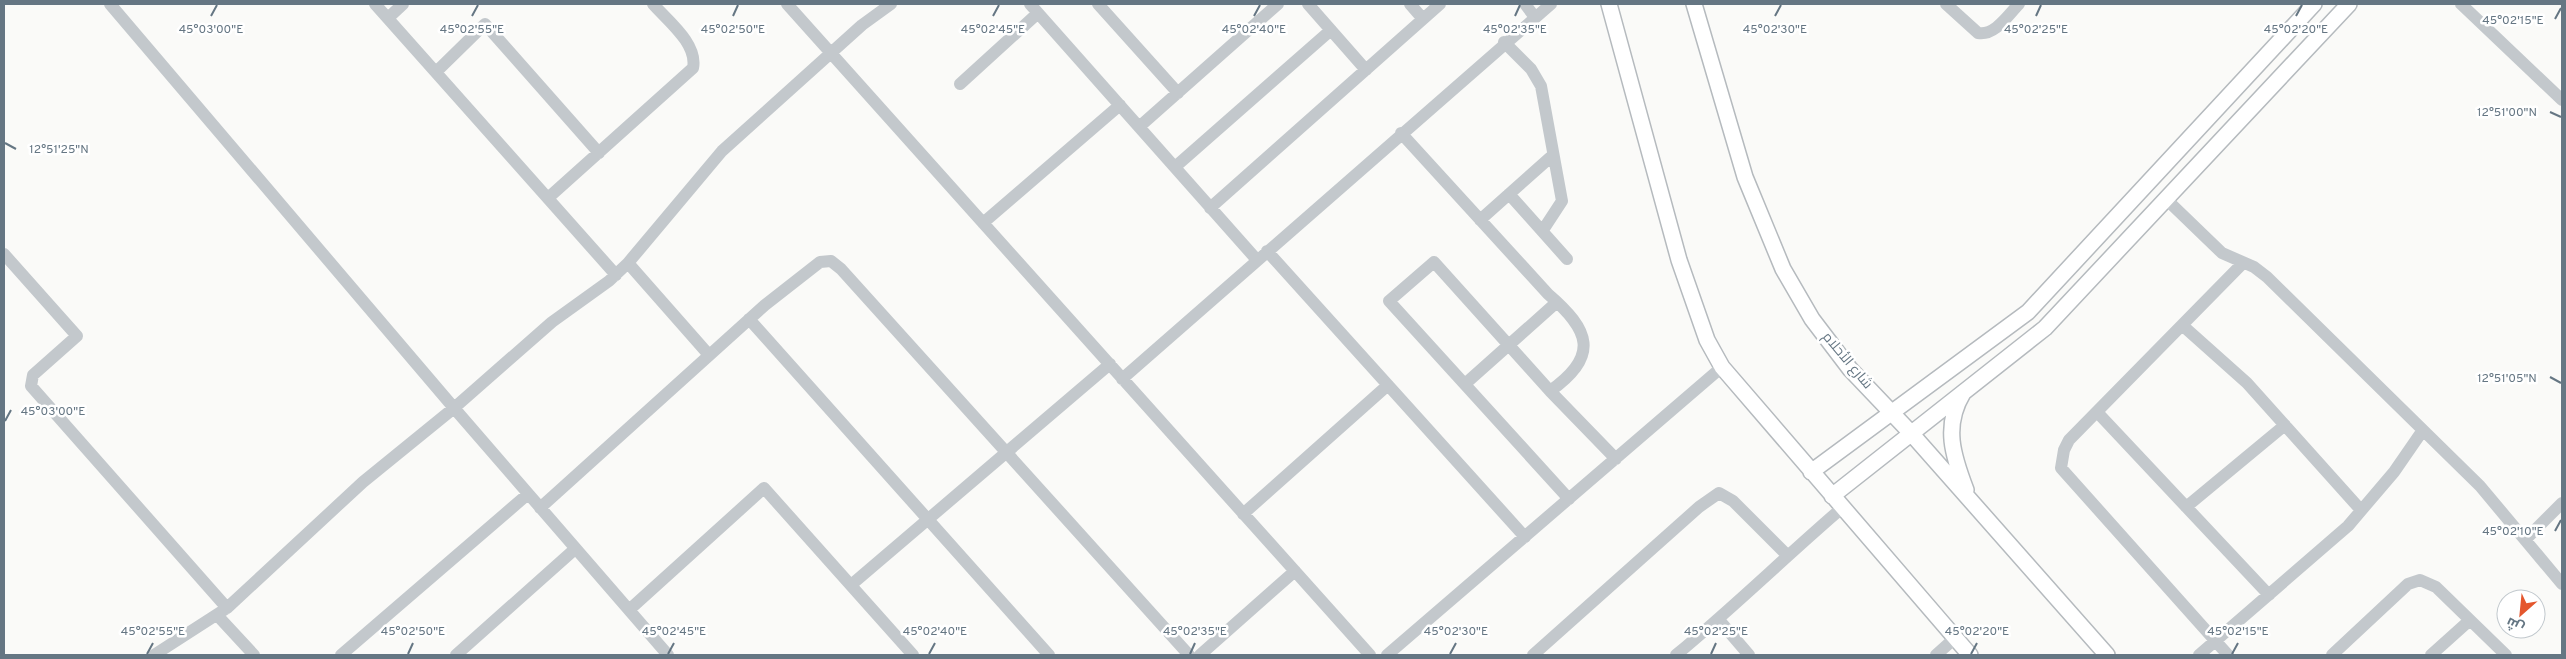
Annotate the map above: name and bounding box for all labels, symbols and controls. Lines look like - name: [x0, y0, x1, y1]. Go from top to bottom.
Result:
- text: 45°02'15"E: [2482, 13, 2544, 29]
- text: 45°03'00"E: [179, 22, 243, 38]
- text: 45°02'55"E: [440, 22, 504, 38]
- text: 45°02'50"E: [701, 22, 765, 38]
- text: 45°02'45"E: [961, 22, 1025, 38]
- text: 45°02'40"E: [1222, 22, 1286, 38]
- text: 45°02'35"E: [1483, 22, 1547, 38]
- text: 45°02'30"E: [1743, 22, 1807, 38]
- text: 45°02'25"E: [2004, 22, 2068, 38]
- text: 45°02'20"E: [2264, 22, 2328, 38]
- text: 12°51'00"N: [2477, 105, 2537, 121]
- text: 12°51'25"N: [29, 142, 89, 158]
- street label: شارع الأحلام: [1818, 329, 1876, 393]
- text: 12°51'05"N: [2477, 371, 2537, 387]
- text: 45°03'00"E: [21, 404, 85, 420]
- text: 45°02'10"E: [2482, 524, 2544, 540]
- north arrow: [2496, 589, 2546, 639]
- text: ش: [2503, 613, 2528, 637]
- text: 45°02'55"E: [121, 624, 185, 640]
- text: 45°02'50"E: [381, 624, 445, 640]
- text: 45°02'45"E: [642, 624, 706, 640]
- text: 45°02'40"E: [903, 624, 967, 640]
- text: 45°02'35"E: [1163, 624, 1227, 640]
- text: 45°02'30"E: [1424, 624, 1488, 640]
- text: 45°02'25"E: [1684, 624, 1748, 640]
- text: 45°02'20"E: [1945, 624, 2009, 640]
- text: 45°02'15"E: [2207, 624, 2269, 640]

